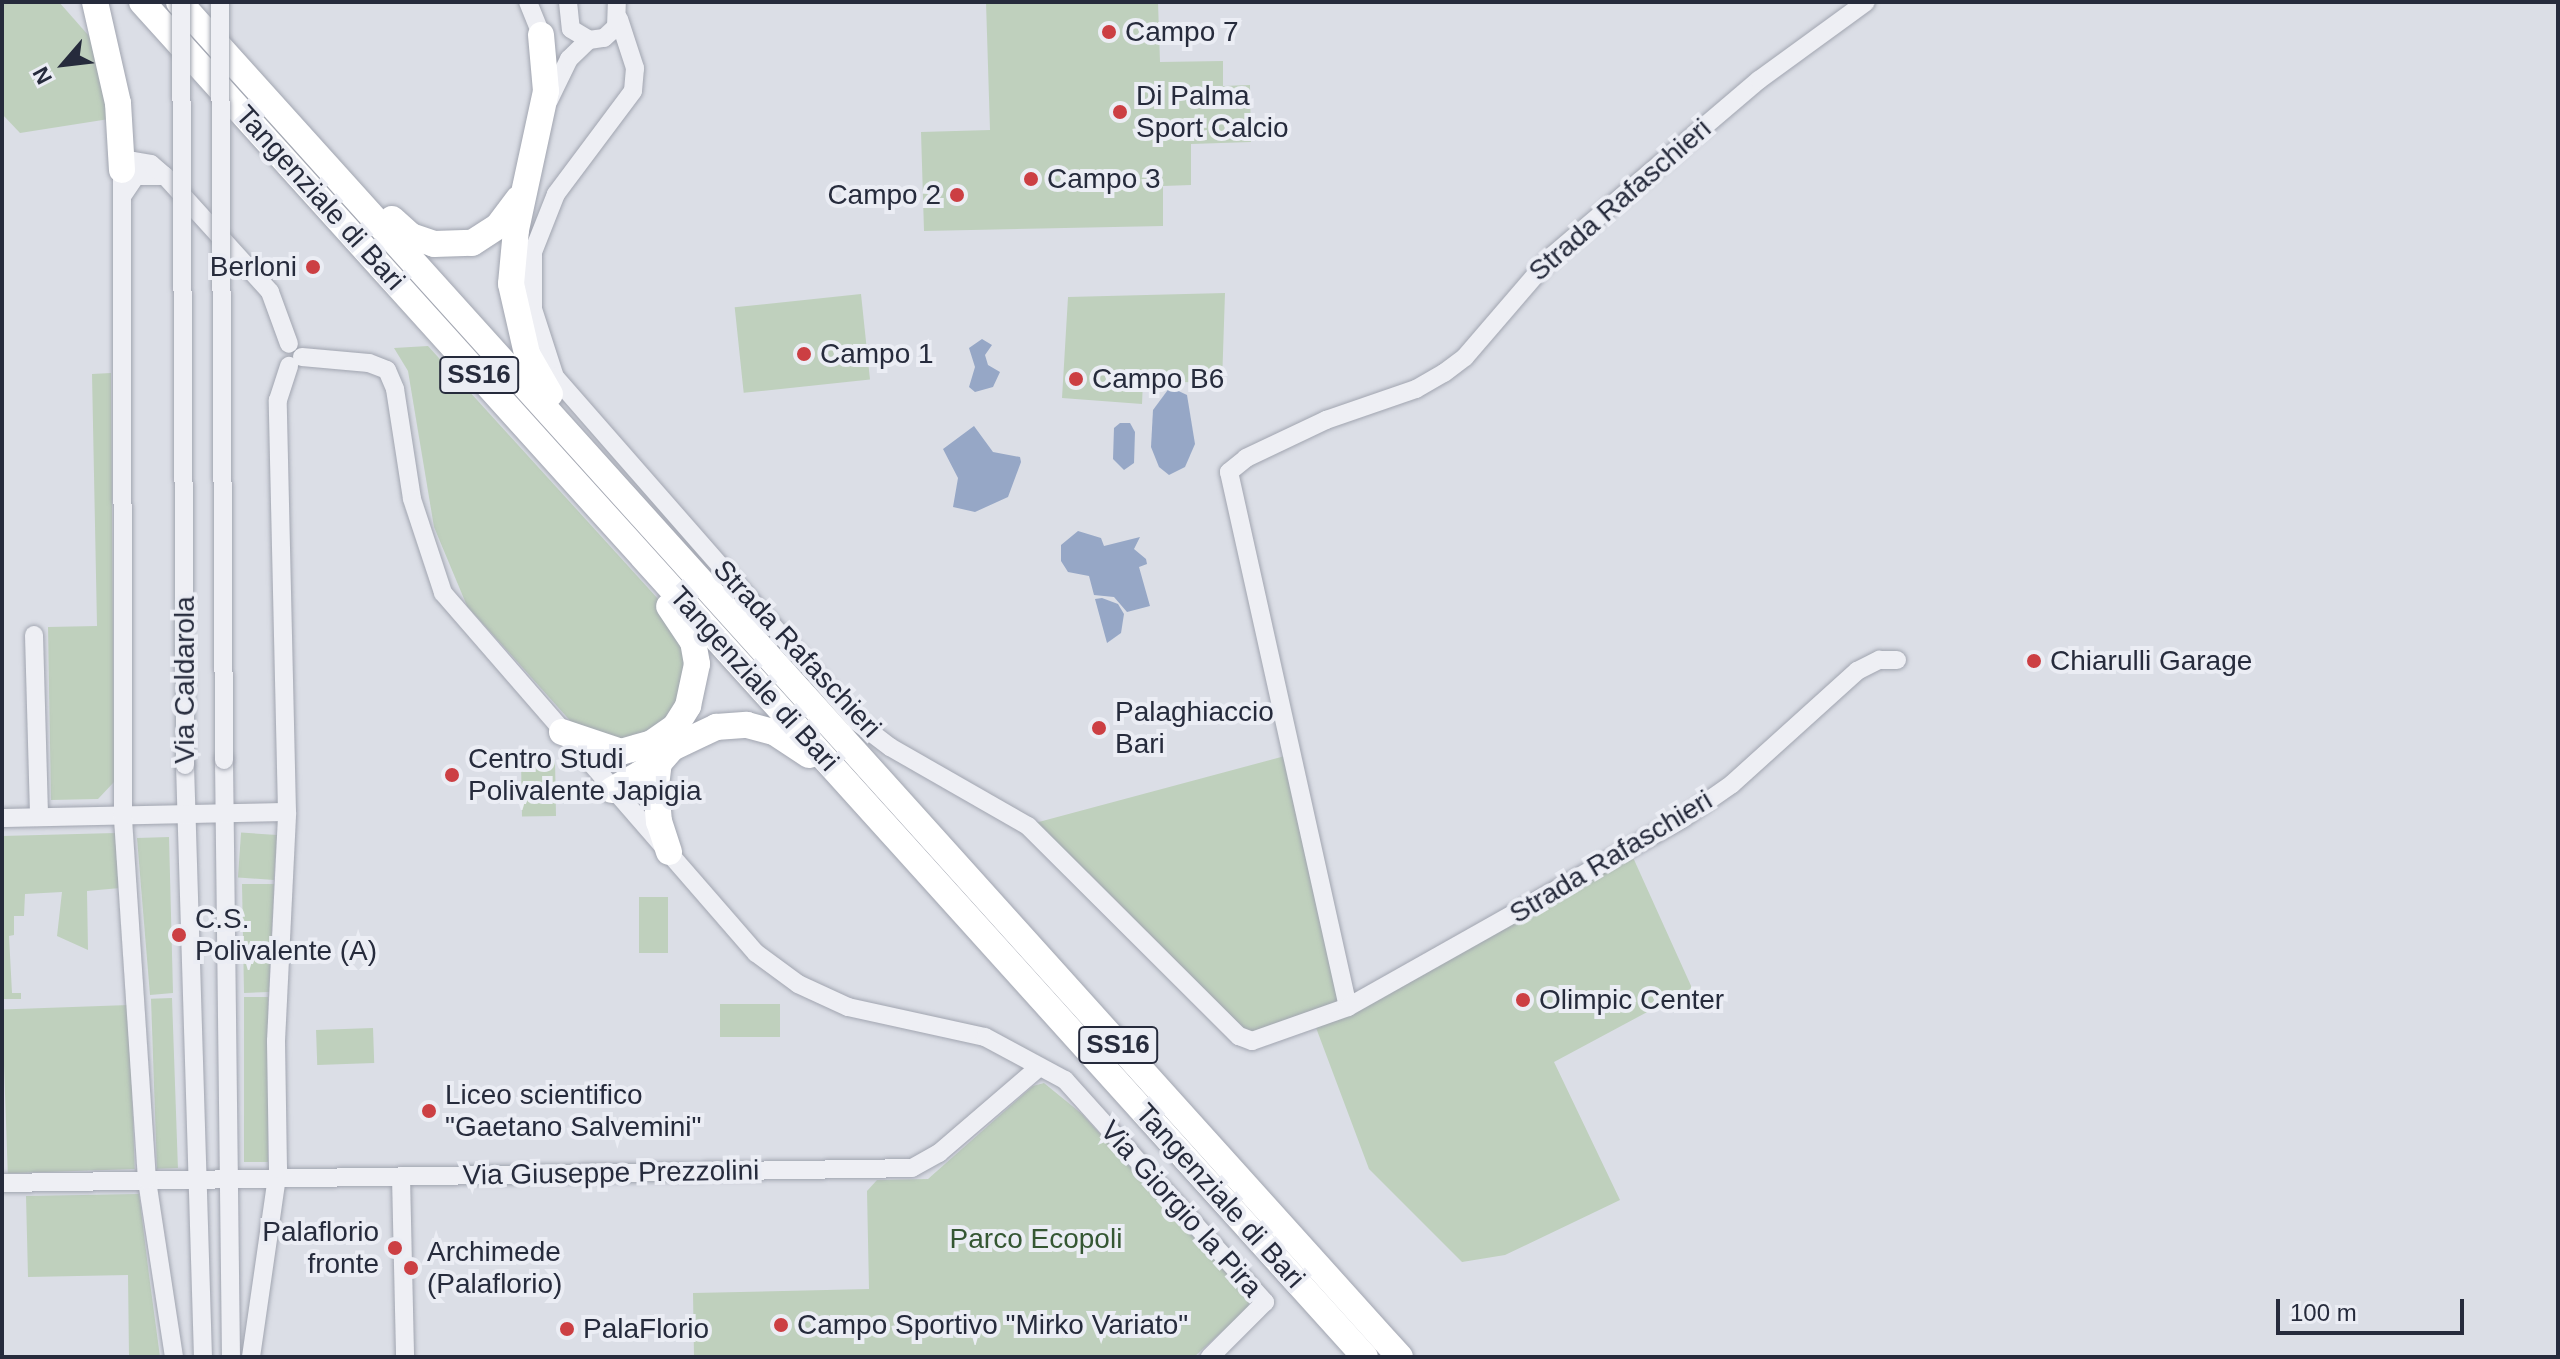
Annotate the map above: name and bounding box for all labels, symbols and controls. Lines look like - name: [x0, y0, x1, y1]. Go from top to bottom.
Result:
- place label: Campo 7: [1125, 15, 1239, 49]
- marker: Campo 7: [1100, 23, 1118, 41]
- north arrow: [24, 24, 104, 104]
- text: N: [28, 63, 57, 88]
- place label: Di Palma Sport Calcio: [1136, 79, 1289, 145]
- street label: Tangenziale di Bari: [228, 99, 412, 297]
- marker: Di Palma Sport Calcio: [1111, 103, 1129, 121]
- street label: Strada Rafaschieri: [1522, 112, 1718, 288]
- place label: Campo 3: [1047, 162, 1161, 196]
- marker: Campo 3: [1022, 170, 1040, 188]
- place label: Campo 2: [827, 178, 941, 212]
- marker: Campo 2: [948, 186, 966, 204]
- place label: Berloni: [210, 250, 297, 284]
- marker: Berloni: [304, 258, 322, 276]
- place label: Campo 1: [820, 337, 934, 371]
- marker: Campo 1: [795, 345, 813, 363]
- road number: SS16: [439, 353, 519, 397]
- place label: Campo B6: [1092, 362, 1224, 396]
- marker: Campo B6: [1067, 370, 1085, 388]
- street label: Strada Rafaschieri: [706, 553, 888, 745]
- street label: Tangenziale di Bari: [662, 580, 846, 778]
- street label: Via Caldarola: [168, 596, 202, 764]
- place label: Chiarulli Garage: [2050, 644, 2252, 678]
- marker: Chiarulli Garage: [2025, 652, 2043, 670]
- place label: Palaghiaccio Bari: [1115, 695, 1274, 761]
- marker: Palaghiaccio Bari: [1090, 719, 1108, 737]
- place label: Centro Studi Polivalente Japigia: [468, 742, 701, 808]
- marker: Centro Studi Polivalente Japigia: [443, 766, 461, 784]
- street label: Strada Rafaschieri: [1504, 783, 1718, 931]
- place label: C.S. Polivalente (A): [195, 902, 377, 968]
- marker: C.S. Polivalente (A): [170, 926, 188, 944]
- place label: Olimpic Center: [1539, 983, 1724, 1017]
- marker: Olimpic Center: [1514, 991, 1532, 1009]
- road number: SS16: [1078, 1023, 1158, 1067]
- place label: Liceo scientifico "Gaetano Salvemini": [445, 1078, 701, 1144]
- street label: Tangenziale di Bari: [1128, 1097, 1312, 1295]
- marker: Liceo scientifico "Gaetano Salvemini": [420, 1102, 438, 1120]
- street label: Via Giorgio la Pira: [1093, 1114, 1269, 1304]
- street label: Via Giuseppe Prezzolini: [462, 1154, 760, 1192]
- place label: Palaflorio fronte: [262, 1215, 379, 1281]
- park label: Parco Ecopoli: [950, 1222, 1122, 1256]
- place label: Archimede (Palaflorio): [427, 1235, 562, 1301]
- marker: Palaflorio fronte: [386, 1239, 404, 1257]
- marker: Archimede (Palaflorio): [402, 1259, 420, 1277]
- scale bar: [2280, 1283, 2468, 1333]
- text: 100 m: [2290, 1299, 2357, 1326]
- place label: Campo Sportivo "Mirko Variato": [797, 1308, 1188, 1342]
- place label: PalaFlorio: [583, 1312, 709, 1346]
- marker: Campo Sportivo "Mirko Variato": [772, 1316, 790, 1334]
- marker: PalaFlorio: [558, 1320, 576, 1338]

